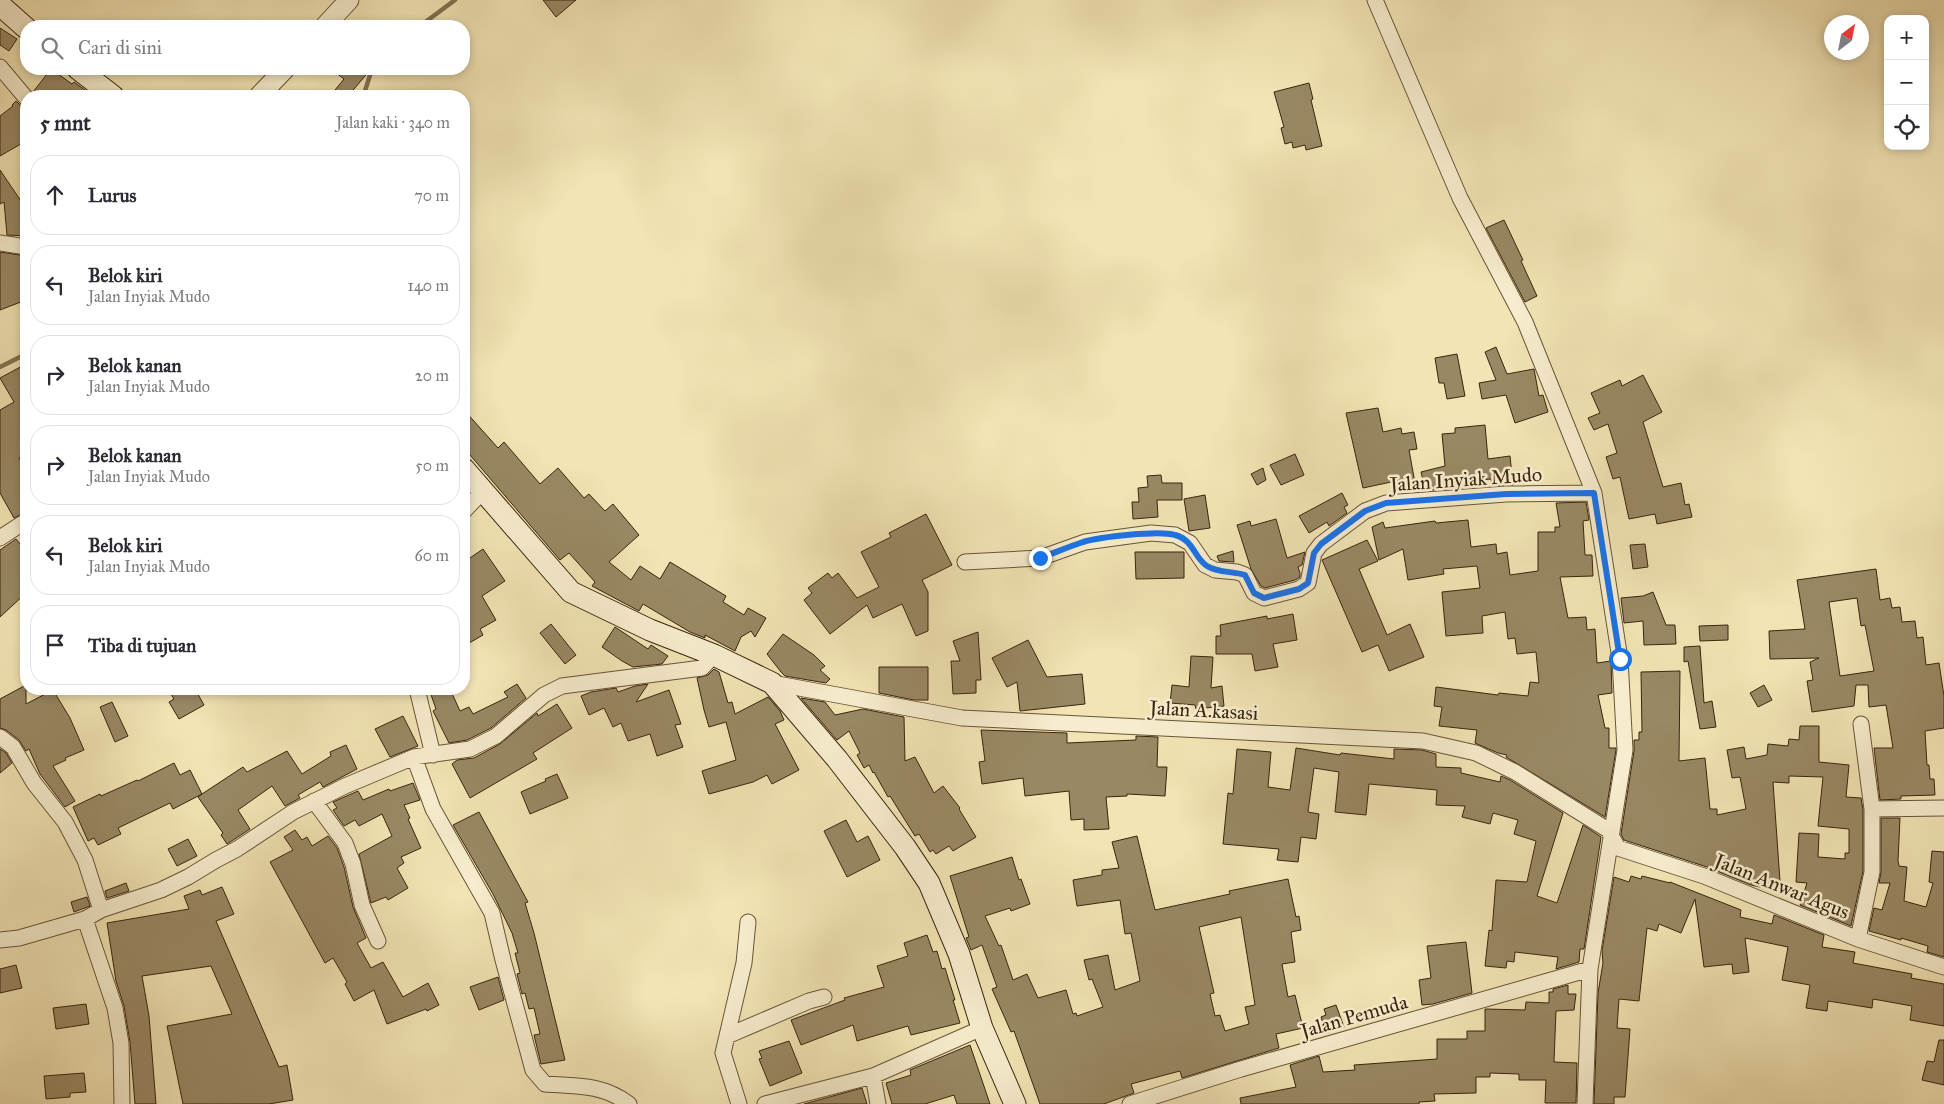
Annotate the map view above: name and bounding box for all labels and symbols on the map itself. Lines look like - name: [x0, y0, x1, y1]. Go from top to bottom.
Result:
- north arrow: [1824, 15, 1869, 60]
- street label: Jalan Inyiak Mudo: [1387, 462, 1543, 497]
- route end: [1029, 547, 1052, 570]
- route start: [1609, 648, 1632, 671]
- street label: Jalan A.kasasi: [1147, 695, 1260, 726]
- street label: Jalan Anwar Agus: [1709, 847, 1853, 925]
- street label: Jalan Pemuda: [1296, 989, 1411, 1044]

